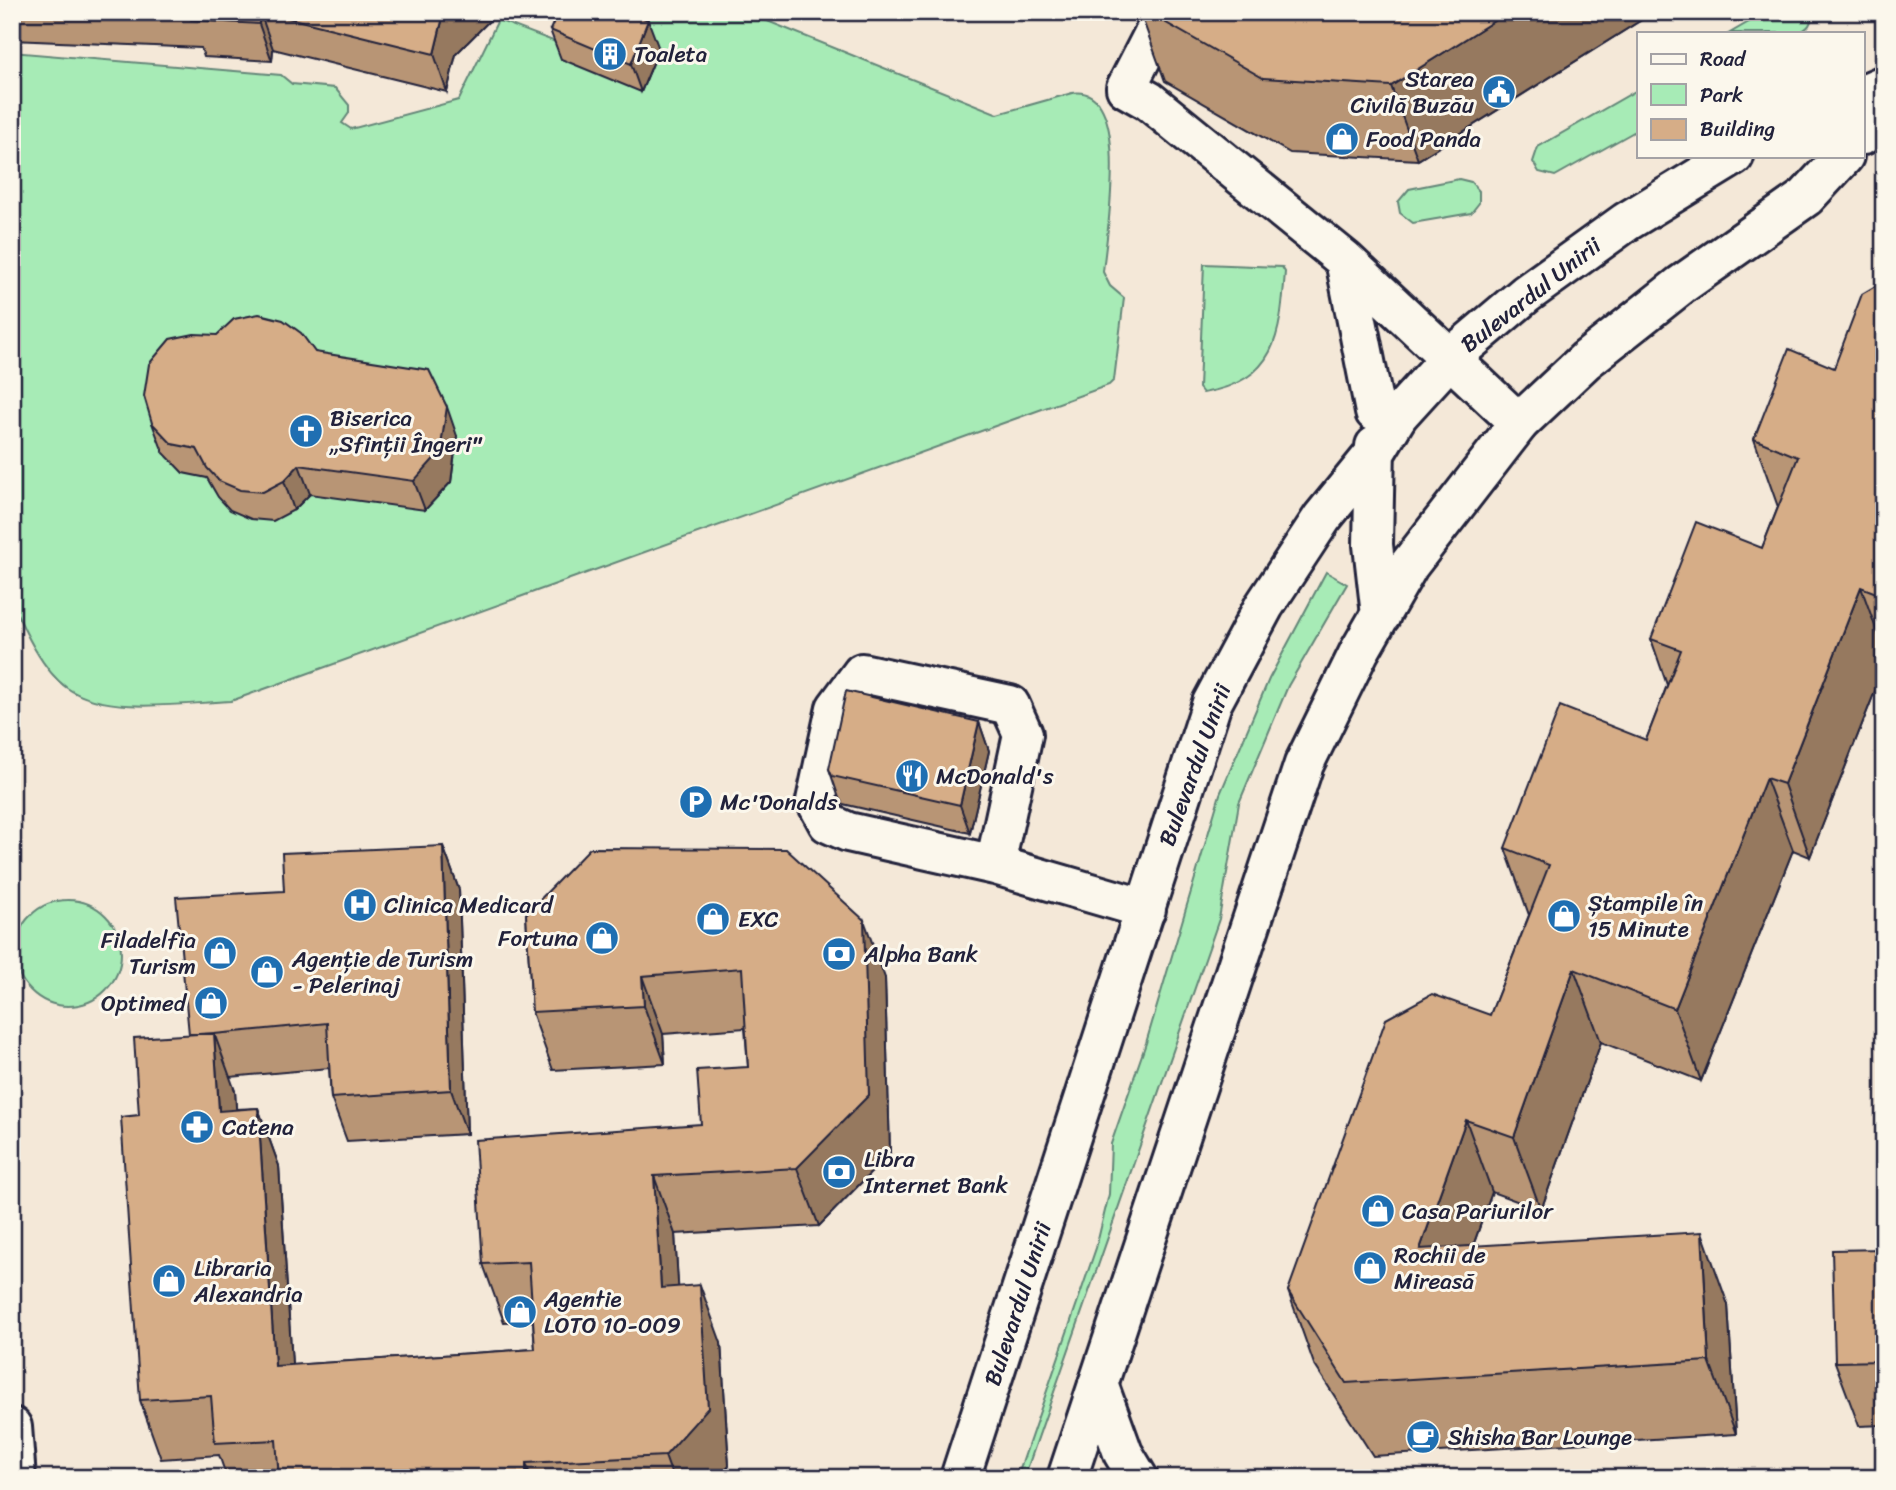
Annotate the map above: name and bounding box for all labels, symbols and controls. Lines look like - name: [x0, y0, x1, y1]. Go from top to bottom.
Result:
- legend: [1637, 32, 1864, 158]
- place label: Toaleta: [634, 34, 707, 75]
- building icon: Toaleta: [591, 35, 629, 73]
- text: Road: [1700, 40, 1747, 78]
- place label: Starea Civilă Buzău: [1351, 59, 1475, 126]
- public building icon: Starea Civilă Buzău: [1480, 73, 1518, 111]
- text: Park: [1700, 76, 1743, 114]
- text: Building: [1700, 110, 1776, 148]
- place label: Food Panda: [1366, 119, 1481, 160]
- shop icon: Food Panda: [1323, 120, 1361, 158]
- street label: Bulevardul Unirii: [1451, 226, 1611, 364]
- place label: Biserica „Sfinții Îngeri": [329, 398, 483, 465]
- church icon: Biserica „Sfinții Îngeri": [287, 412, 325, 450]
- street label: Bulevardul Unirii: [1147, 677, 1244, 852]
- place label: McDonald's: [936, 756, 1054, 797]
- restaurant icon: McDonald's: [893, 757, 931, 795]
- place label: Mc'Donalds: [720, 782, 838, 823]
- parking icon: Mc'Donalds: [677, 783, 715, 821]
- place label: Ștampile în 15 Minute: [1588, 883, 1703, 950]
- place label: Clinica Medicard: [384, 885, 555, 926]
- hospital icon: Clinica Medicard: [341, 886, 379, 924]
- shop icon: Ștampile în 15 Minute: [1545, 897, 1583, 935]
- place label: EXC: [738, 899, 779, 940]
- shop icon: EXC: [694, 900, 732, 938]
- place label: Fortuna: [498, 918, 578, 959]
- shop icon: Fortuna: [583, 919, 621, 957]
- place label: Filadelfia Turism: [101, 920, 196, 987]
- shop icon: Filadelfia Turism: [201, 934, 239, 972]
- place label: Alpha Bank: [863, 934, 978, 975]
- bank icon: Alpha Bank: [820, 935, 858, 973]
- place label: Agenție de Turism - Pelerinaj: [291, 939, 473, 1006]
- shop icon: Agenție de Turism - Pelerinaj: [248, 953, 286, 991]
- place label: Optimed: [101, 983, 188, 1024]
- shop icon: Optimed: [192, 984, 230, 1022]
- place label: Catena: [222, 1107, 294, 1148]
- pharmacy icon: Catena: [178, 1108, 216, 1146]
- place label: Libra Internet Bank: [863, 1139, 1009, 1206]
- bank icon: Libra Internet Bank: [820, 1153, 858, 1191]
- place label: Casa Pariurilor: [1402, 1191, 1554, 1232]
- shop icon: Casa Pariurilor: [1359, 1192, 1397, 1230]
- street label: Bulevardul Unirii: [972, 1216, 1064, 1391]
- place label: Rochii de Mireasă: [1394, 1235, 1486, 1302]
- place label: Libraria Alexandria: [193, 1248, 303, 1315]
- shop icon: Rochii de Mireasă: [1351, 1249, 1389, 1287]
- shop icon: Libraria Alexandria: [150, 1262, 188, 1300]
- place label: Agentie LOTO 10-009: [543, 1279, 681, 1346]
- shop icon: Agentie LOTO 10-009: [501, 1293, 539, 1331]
- place label: Shisha Bar Lounge: [1448, 1417, 1632, 1458]
- cafe icon: Shisha Bar Lounge: [1404, 1418, 1442, 1456]

